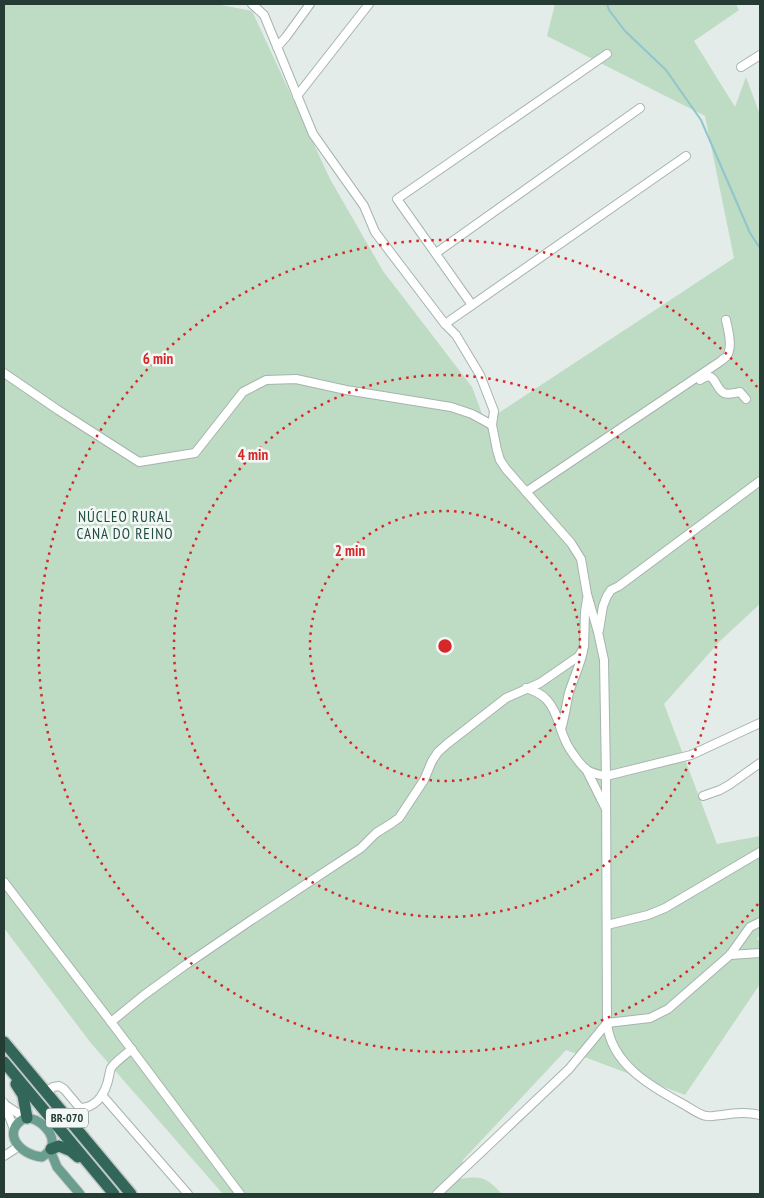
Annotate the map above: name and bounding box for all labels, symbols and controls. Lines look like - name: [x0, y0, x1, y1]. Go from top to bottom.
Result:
- text: 6 min: [143, 349, 173, 368]
- text: 4 min: [238, 445, 268, 464]
- district label: NÚCLEO RURAL CANA DO REINO: [76, 507, 174, 543]
- text: 2 min: [335, 541, 365, 560]
- centre of rings: [436, 637, 454, 655]
- road number: BR-070: [46, 1108, 88, 1128]

